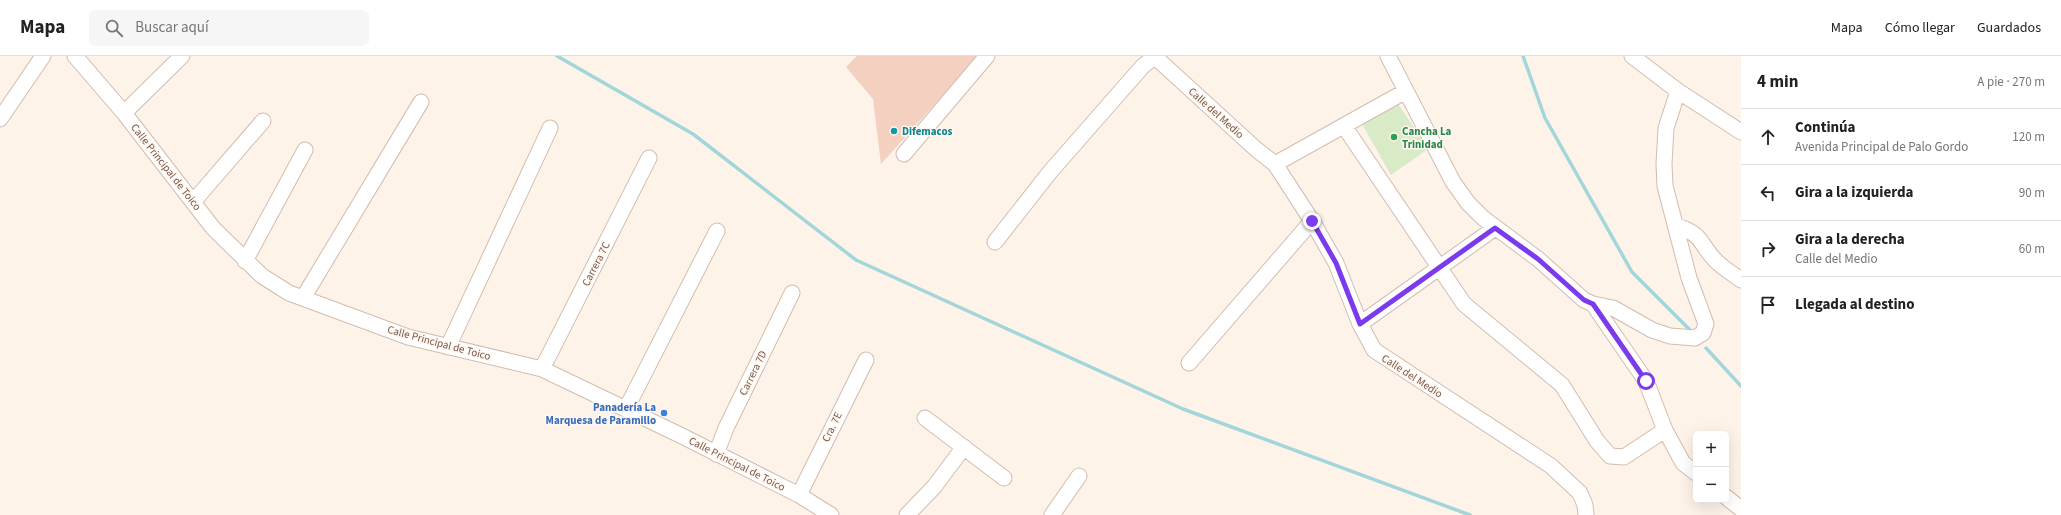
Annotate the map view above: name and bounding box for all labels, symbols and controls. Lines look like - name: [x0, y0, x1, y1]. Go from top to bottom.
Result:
- search box: [89, 10, 369, 46]
- text: Mapa: [20, 14, 65, 41]
- icon: search: [103, 17, 125, 39]
- text: Buscar aquí: [135, 17, 209, 38]
- text: Mapa: [1831, 18, 1863, 38]
- text: Cómo llegar: [1885, 18, 1955, 38]
- text: Guardados: [1977, 18, 2041, 38]
- text: 4 min: [1757, 70, 1798, 94]
- text: A pie · 270 m: [1977, 73, 2045, 91]
- street label: Calle del Medio: [1185, 84, 1247, 142]
- text: Continúa: [1795, 117, 1856, 138]
- street label: Calle Principal de Toico: [127, 120, 205, 214]
- place label: Difemacos: [902, 124, 952, 139]
- place label: Cancha La Trinidad: [1402, 124, 1452, 152]
- marker: Difemacos: [889, 126, 899, 136]
- icon: ahead: [1757, 126, 1779, 148]
- text: 120 m: [2012, 128, 2045, 146]
- marker: Cancha La Trinidad: [1389, 132, 1399, 142]
- text: Avenida Principal de Palo Gordo: [1795, 138, 1968, 156]
- icon: left: [1757, 182, 1779, 204]
- text: Gira a la izquierda: [1795, 182, 1914, 203]
- text: 90 m: [2019, 184, 2045, 202]
- route end: [1303, 212, 1321, 230]
- text: Gira a la derecha: [1795, 229, 1905, 250]
- icon: right: [1757, 238, 1779, 260]
- street label: Carrera 7C: [578, 239, 614, 289]
- text: 60 m: [2019, 240, 2045, 258]
- text: Calle del Medio: [1795, 250, 1878, 268]
- icon: arrive: [1757, 294, 1779, 316]
- text: Llegada al destino: [1795, 294, 1915, 315]
- street label: Calle Principal de Toico: [386, 322, 492, 364]
- street label: Carrera 7D: [736, 348, 770, 398]
- street label: Calle del Medio: [1379, 351, 1445, 401]
- route start: [1637, 372, 1655, 390]
- place label: Panadería La Marquesa de Paramillo: [546, 400, 656, 428]
- marker: Panadería La Marquesa de Paramillo: [659, 408, 669, 418]
- street label: Cra. 7E: [818, 409, 846, 444]
- map controls: [1693, 431, 1729, 503]
- button: +: [1693, 431, 1729, 467]
- street label: Calle Principal de Toico: [686, 433, 788, 495]
- button: −: [1693, 467, 1729, 503]

